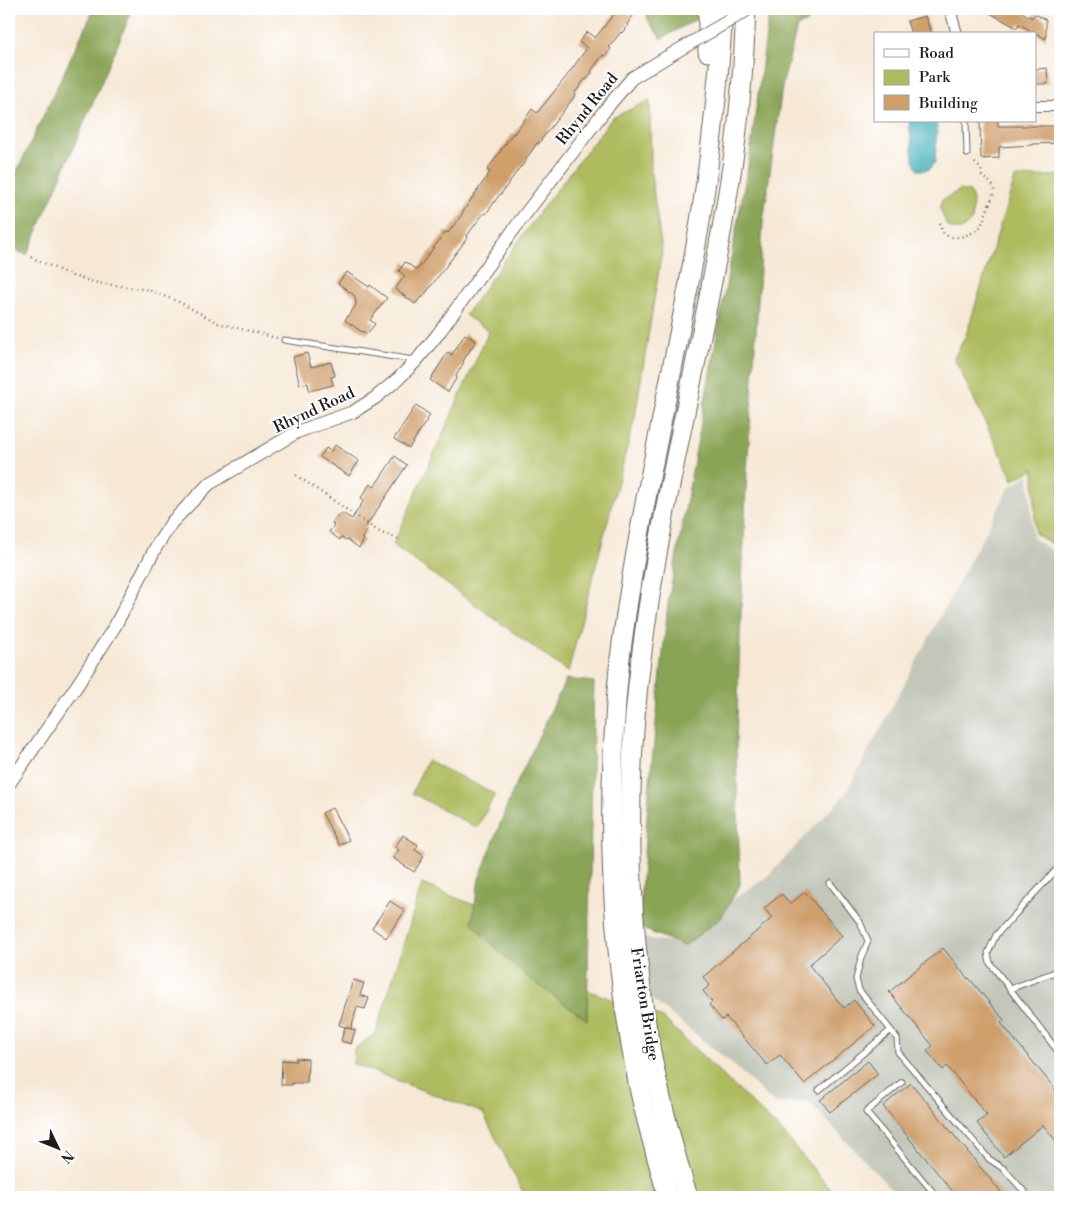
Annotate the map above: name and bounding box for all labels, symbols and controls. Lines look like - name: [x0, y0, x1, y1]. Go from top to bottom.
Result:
- legend: [874, 32, 1036, 122]
- text: Road: [919, 44, 954, 63]
- text: Park: [919, 68, 951, 87]
- street label: Rhynd Road: [552, 69, 622, 149]
- text: Building: [918, 94, 978, 113]
- street label: Rhynd Road: [270, 382, 358, 438]
- street label: Friarton Bridge: [626, 946, 664, 1062]
- north arrow: [32, 1124, 82, 1174]
- text: N: [56, 1146, 77, 1166]

